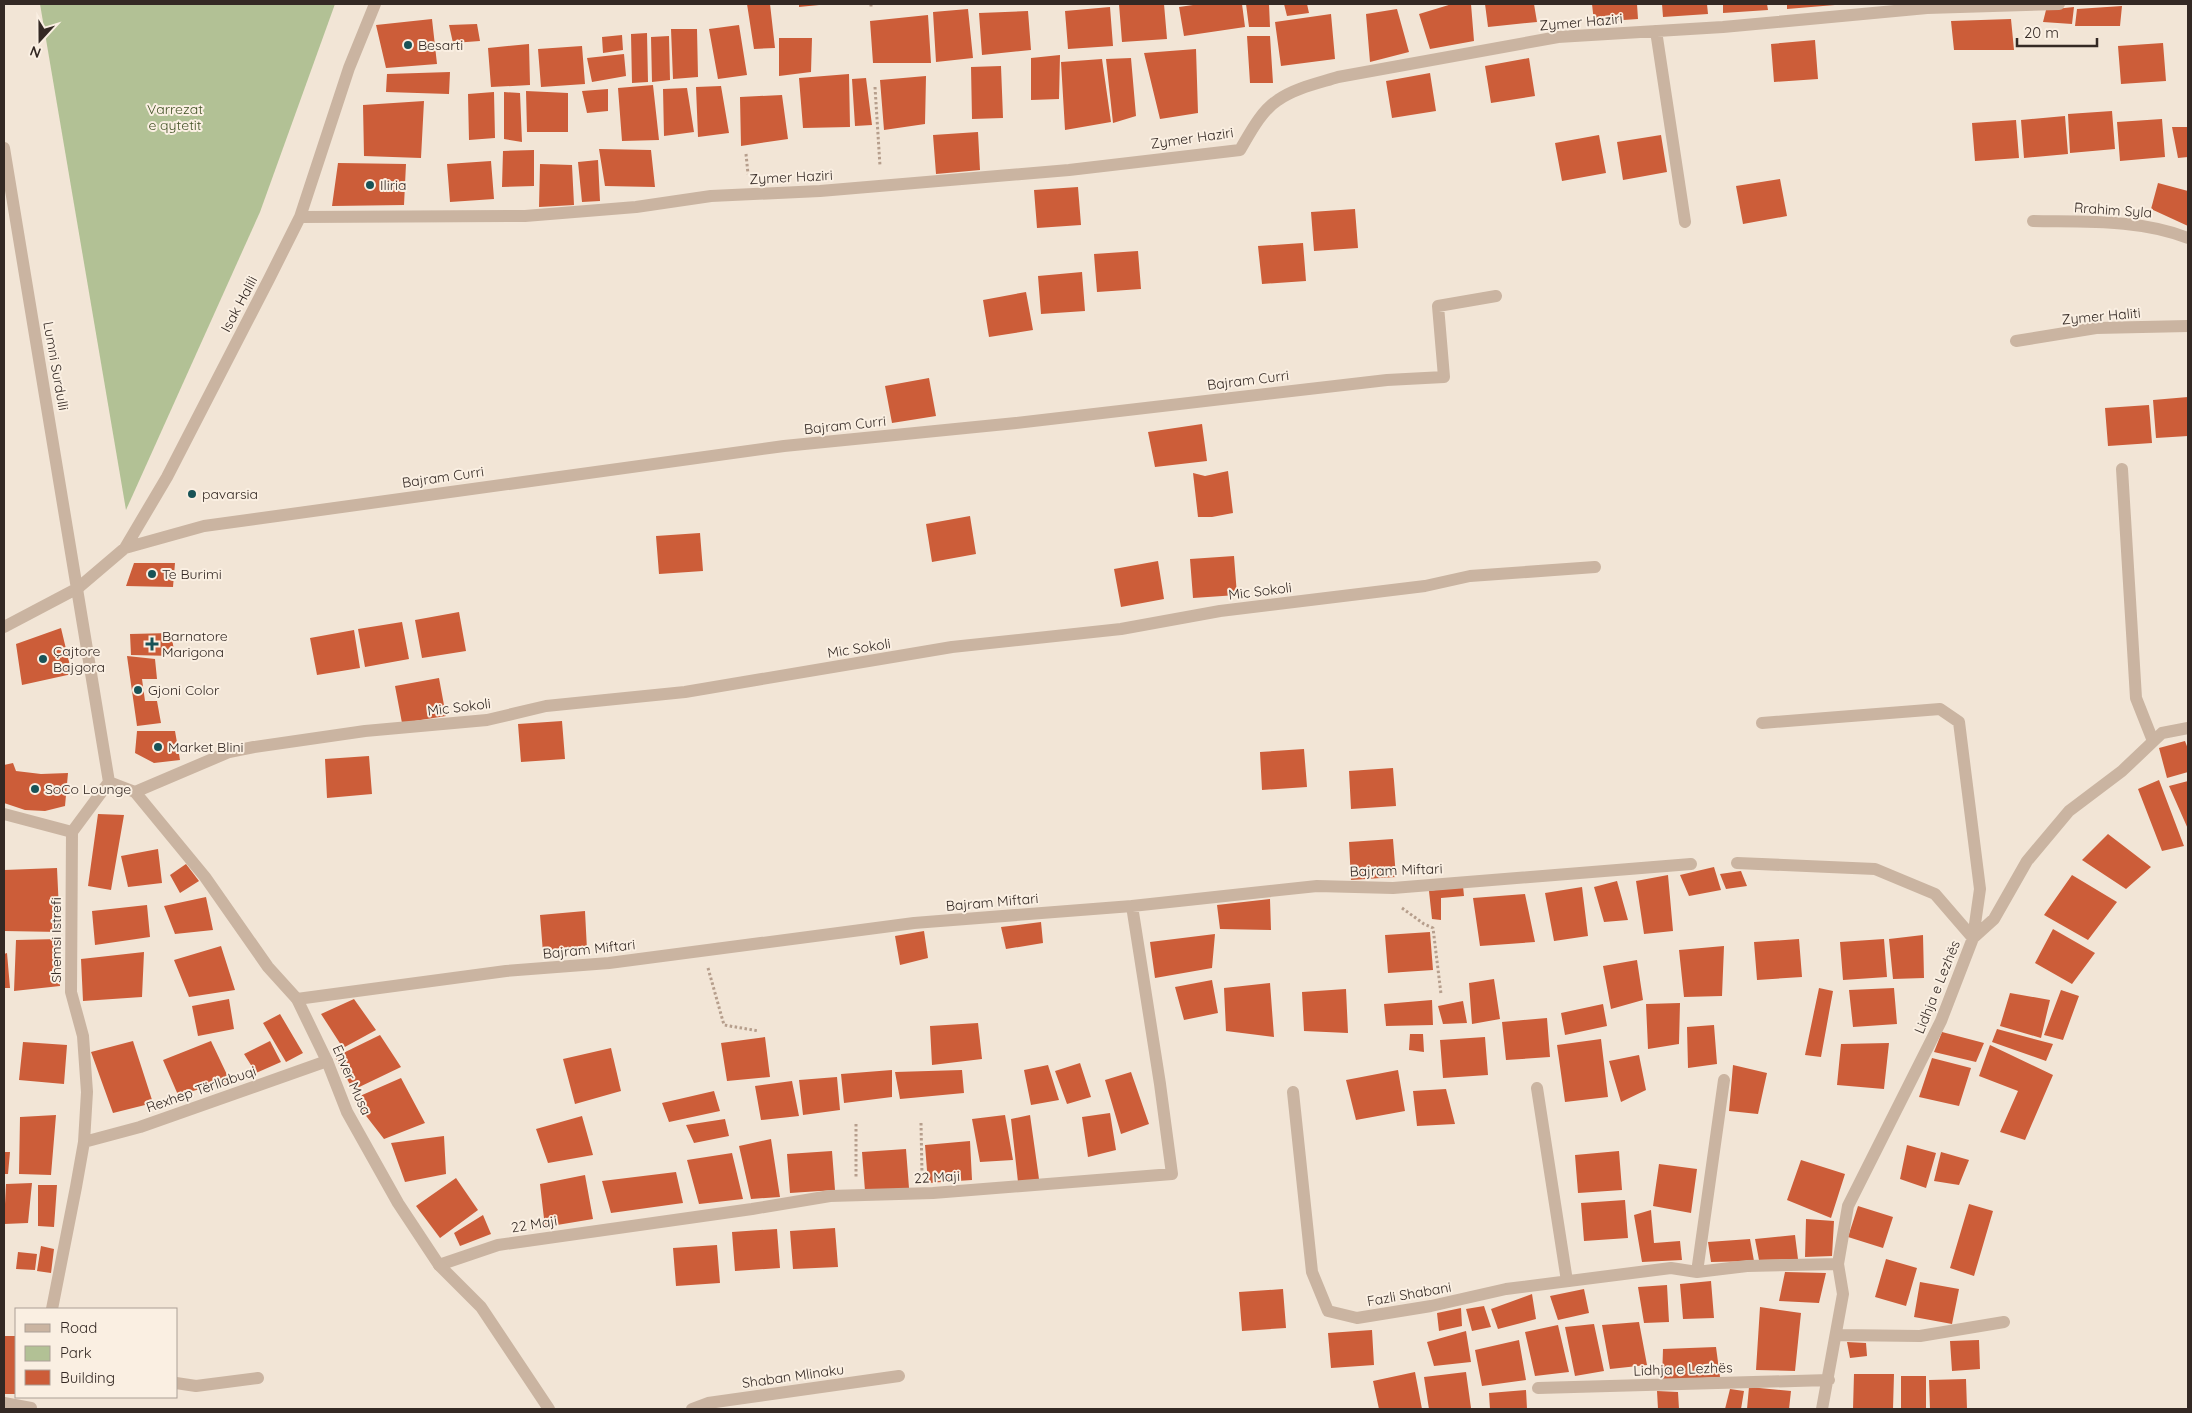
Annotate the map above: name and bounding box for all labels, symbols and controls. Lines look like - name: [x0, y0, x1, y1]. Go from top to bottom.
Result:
- street label: Zymer Haziri: [1539, 9, 1623, 35]
- north arrow: [15, 15, 65, 65]
- scale bar: [2017, 15, 2097, 47]
- text: 20 m: [2024, 23, 2059, 42]
- place label: Besarti: [418, 36, 463, 54]
- marker: Besarti: [402, 39, 414, 51]
- text: N: [27, 42, 43, 62]
- park label: Varrezat e qytetit: [147, 100, 203, 134]
- street label: Zymer Haziri: [1149, 123, 1235, 153]
- street label: Zymer Haziri: [749, 166, 833, 188]
- place label: Iliria: [380, 176, 407, 194]
- marker: Iliria: [364, 179, 376, 191]
- street label: Rrahim Syla: [2073, 198, 2153, 222]
- street label: Isak Halili: [217, 273, 261, 335]
- street label: Zymer Haliti: [2061, 304, 2141, 328]
- street label: Lumni Surdulli: [39, 320, 73, 412]
- street label: Bajram Curri: [1206, 366, 1290, 394]
- street label: Bajram Curri: [803, 412, 887, 438]
- street label: Bajram Curri: [401, 462, 485, 492]
- place label: pavarsia: [202, 485, 258, 503]
- marker: pavarsia: [186, 488, 198, 500]
- place label: Te Burimi: [162, 565, 222, 583]
- marker: Te Burimi: [146, 568, 158, 580]
- street label: Mic Sokoli: [1227, 578, 1293, 604]
- place label: Barnatore Marigona: [162, 627, 228, 661]
- street label: Mic Sokoli: [826, 634, 892, 662]
- marker: Barnatore Marigona: [146, 638, 158, 650]
- place label: Çajtore Bajgora: [53, 642, 105, 676]
- marker: Çajtore Bajgora: [37, 653, 49, 665]
- place label: Gjoni Color: [148, 681, 220, 699]
- marker: Gjoni Color: [132, 684, 144, 696]
- street label: Mic Sokoli: [426, 694, 492, 720]
- place label: Market Blini: [168, 738, 244, 756]
- marker: Market Blini: [152, 741, 164, 753]
- place label: SoCo Lounge: [45, 780, 131, 798]
- marker: SoCo Lounge: [29, 783, 41, 795]
- street label: Bajram Miftari: [1349, 859, 1443, 881]
- street label: Bajram Miftari: [945, 889, 1039, 915]
- street label: Shemsi Istrefi: [47, 897, 65, 983]
- street label: Bajram Miftari: [542, 935, 636, 963]
- street label: Lidhja e Lezhës: [1910, 938, 1964, 1036]
- street label: Enver Musa: [328, 1042, 376, 1118]
- street label: Rexhep Tërllabuqi: [144, 1062, 258, 1116]
- street label: 22 Maji: [913, 1167, 961, 1187]
- street label: 22 Maji: [510, 1211, 558, 1237]
- street label: Fazli Shabani: [1365, 1278, 1453, 1310]
- legend: [15, 1308, 178, 1398]
- text: Road: [60, 1318, 97, 1337]
- text: Park: [60, 1343, 92, 1362]
- street label: Lidhja e Lezhës: [1633, 1358, 1733, 1380]
- street label: Shaban Mlinaku: [741, 1360, 845, 1392]
- text: Building: [60, 1368, 115, 1387]

